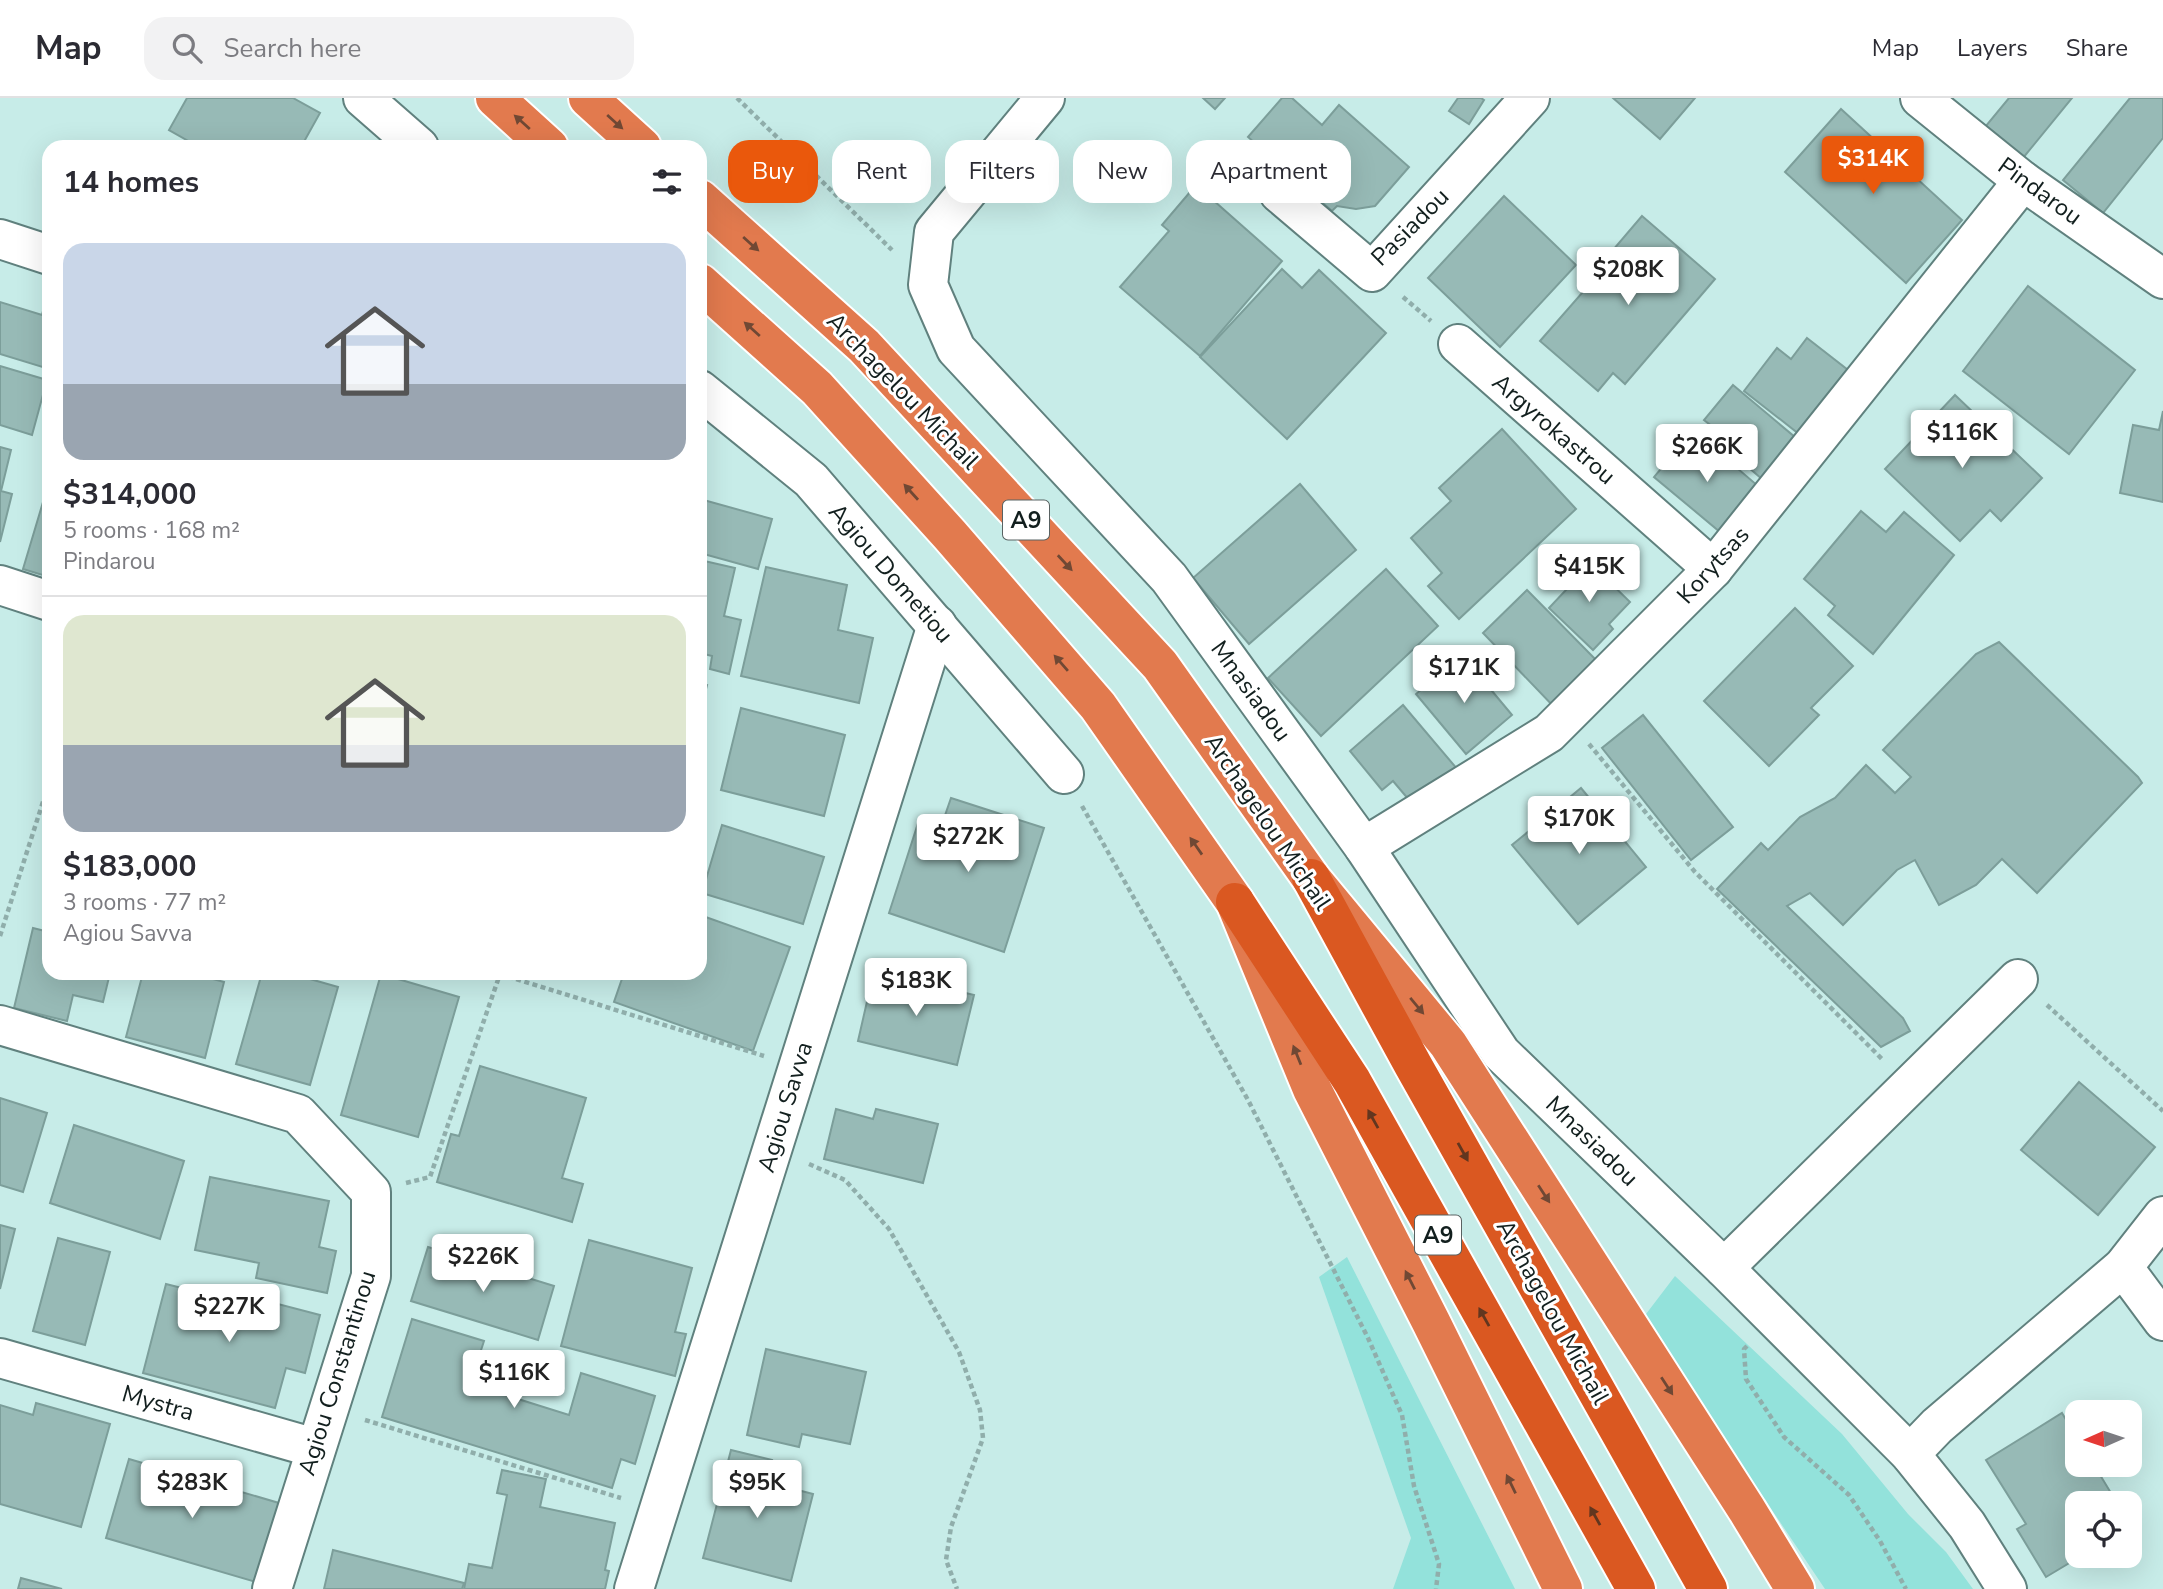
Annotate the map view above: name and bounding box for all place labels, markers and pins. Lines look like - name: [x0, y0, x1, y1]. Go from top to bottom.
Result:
- pin: $314K: [1824, 136, 1922, 196]
- pin: $208K: [1579, 248, 1677, 307]
- pin: $116K: [1913, 410, 2011, 470]
- pin: $266K: [1658, 424, 1756, 484]
- pin: $415K: [1540, 545, 1638, 604]
- pin: $171K: [1415, 646, 1513, 705]
- pin: $170K: [1530, 796, 1628, 856]
- pin: $272K: [919, 814, 1017, 874]
- pin: $183K: [867, 958, 965, 1018]
- pin: $226K: [434, 1234, 532, 1294]
- pin: $227K: [180, 1284, 278, 1344]
- pin: $116K: [465, 1350, 563, 1410]
- pin: $283K: [143, 1460, 241, 1520]
- pin: $95K: [716, 1460, 798, 1520]

